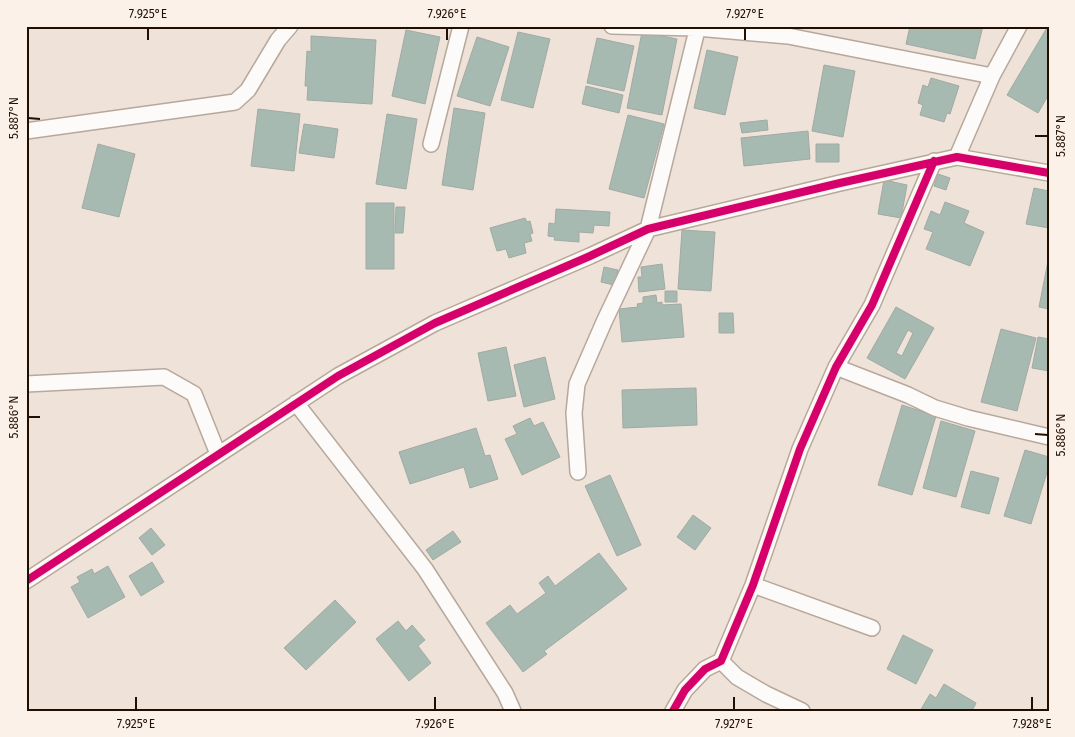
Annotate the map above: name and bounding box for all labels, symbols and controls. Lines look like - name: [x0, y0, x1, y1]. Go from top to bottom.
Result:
- text: 7.925°E: [129, 7, 167, 21]
- text: 7.926°E: [428, 7, 466, 21]
- text: 7.927°E: [726, 7, 764, 21]
- text: 5.887°N: [7, 97, 21, 139]
- text: 5.887°N: [1054, 115, 1068, 157]
- text: 5.886°N: [7, 396, 21, 438]
- text: 5.886°N: [1054, 414, 1068, 456]
- text: 7.925°E: [117, 717, 155, 731]
- text: 7.926°E: [416, 717, 454, 731]
- text: 7.927°E: [715, 717, 753, 731]
- text: 7.928°E: [1012, 717, 1052, 731]

